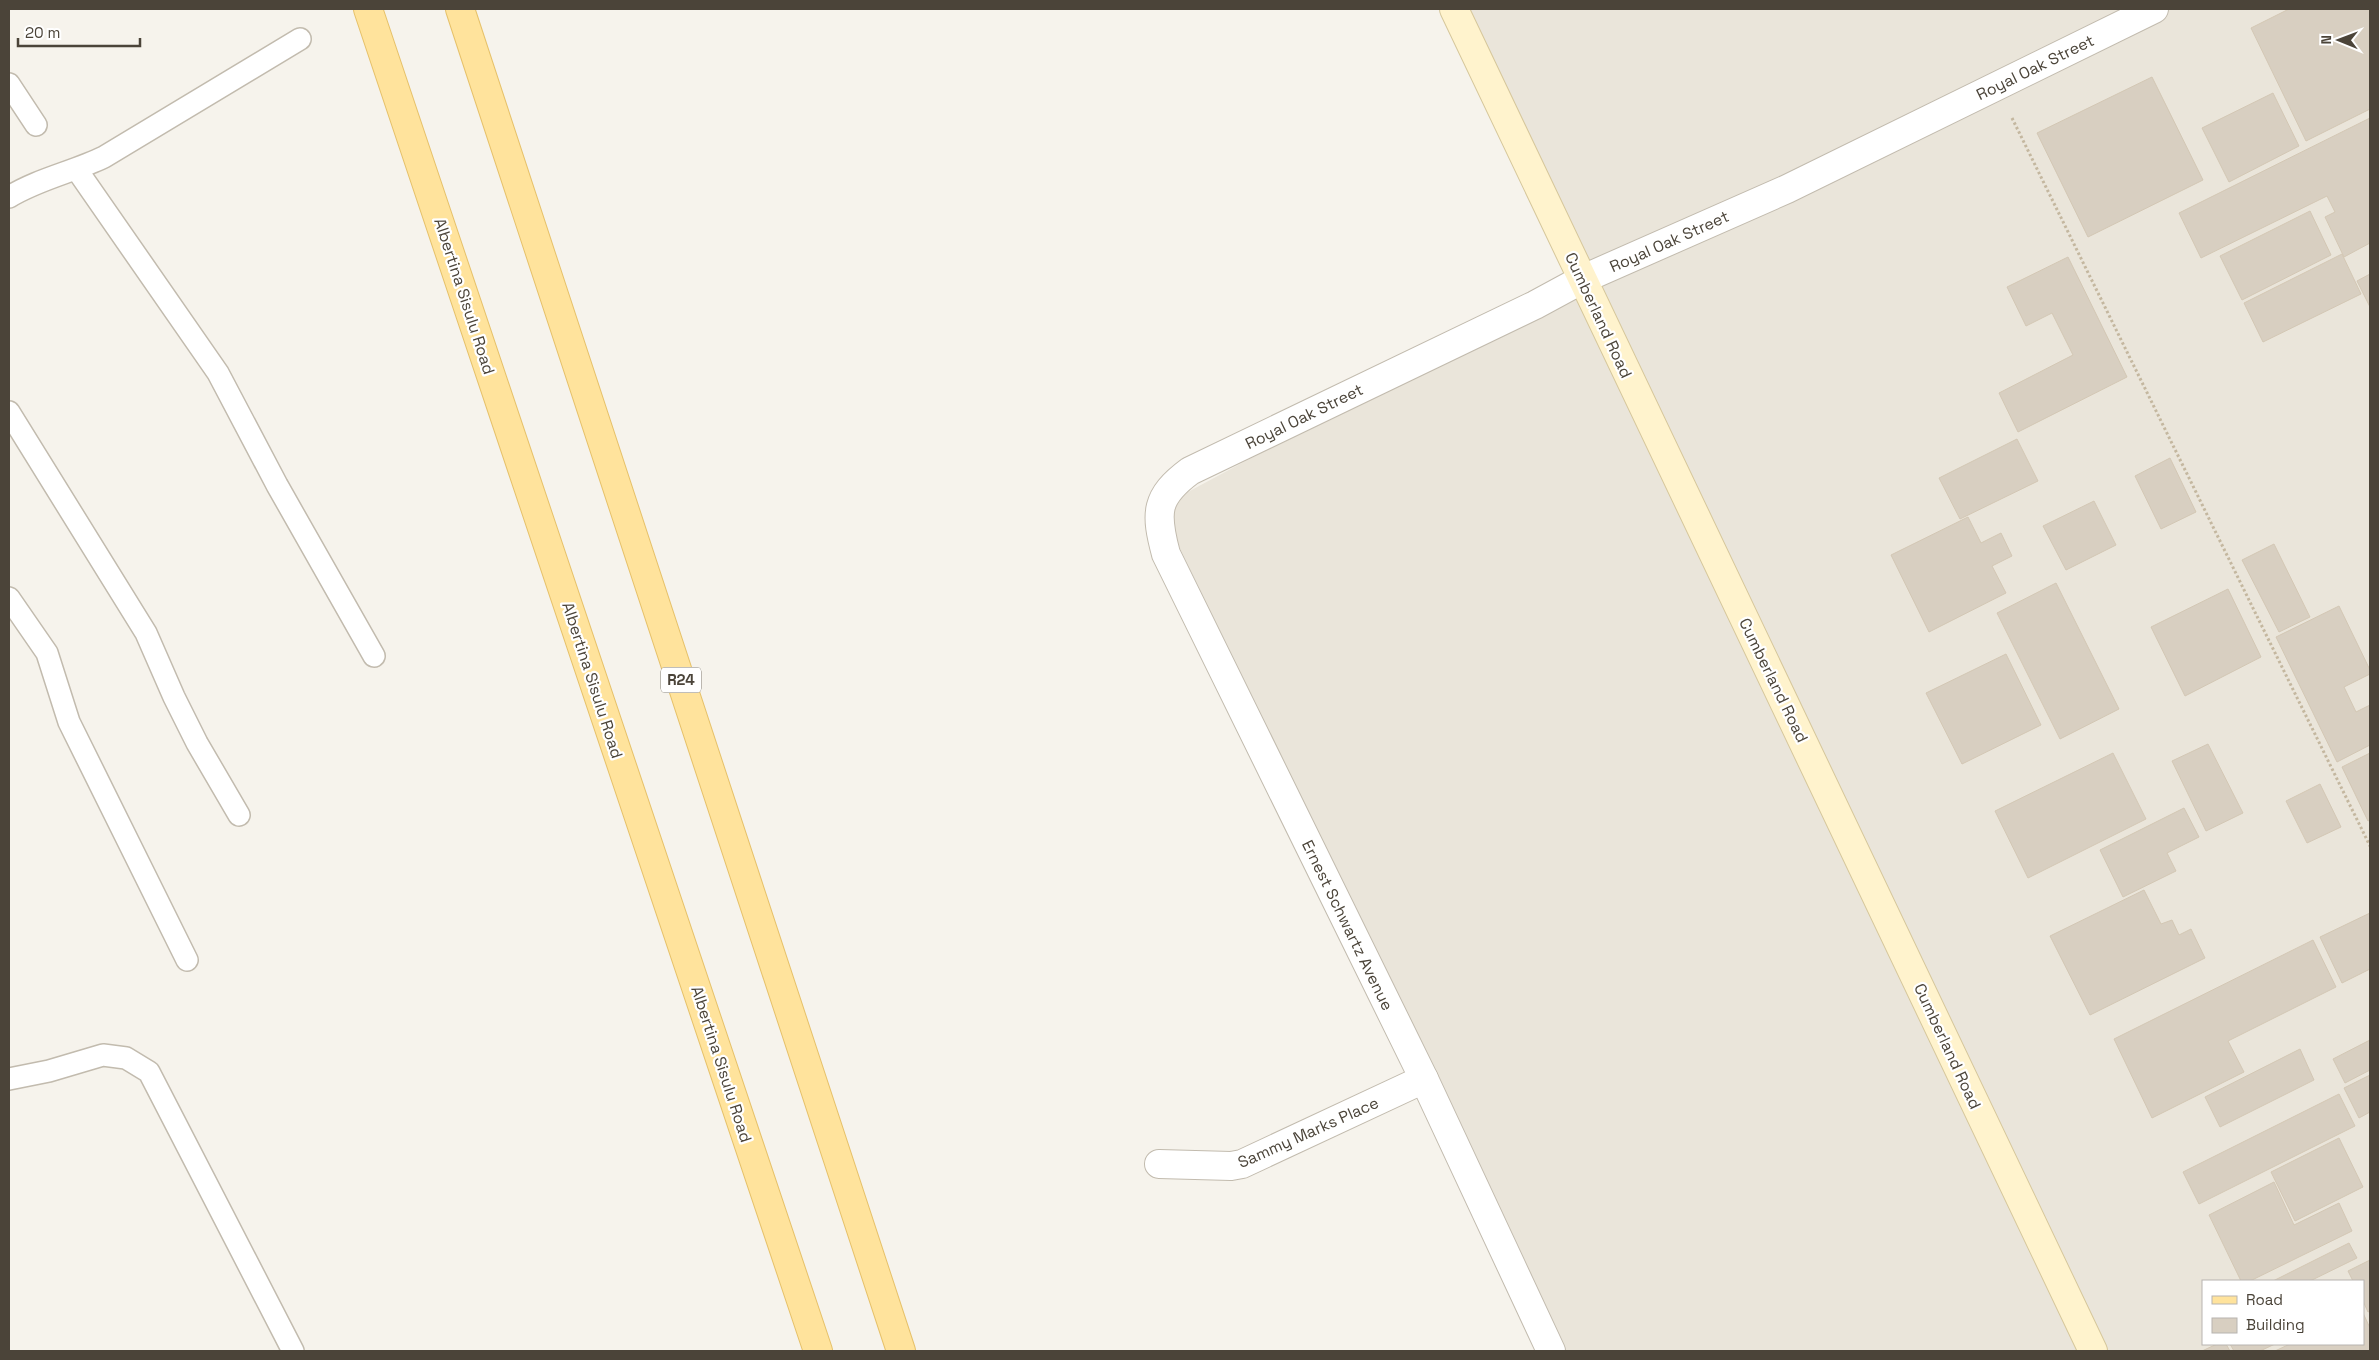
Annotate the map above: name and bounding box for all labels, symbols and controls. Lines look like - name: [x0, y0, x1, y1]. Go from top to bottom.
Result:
- scale bar: [18, 15, 140, 47]
- north arrow: [2314, 15, 2364, 65]
- text: 20 m: [25, 23, 60, 42]
- street label: Royal Oak Street: [1973, 30, 2098, 105]
- text: N: [2317, 35, 2335, 45]
- street label: Royal Oak Street: [1606, 206, 1732, 277]
- street label: Albertina Sisulu Road: [429, 215, 500, 377]
- street label: Cumberland Road: [1560, 249, 1637, 381]
- street label: Royal Oak Street: [1242, 379, 1367, 454]
- street label: Albertina Sisulu Road: [557, 599, 628, 761]
- street label: Cumberland Road: [1734, 614, 1813, 746]
- road number: R24: [661, 668, 701, 692]
- street label: Ernest Schwartz Avenue: [1297, 837, 1398, 1014]
- street label: Cumberland Road: [1909, 980, 1986, 1112]
- street label: Albertina Sisulu Road: [686, 983, 757, 1145]
- street label: Sammy Marks Place: [1235, 1092, 1382, 1173]
- legend: [2202, 1280, 2364, 1345]
- text: Road: [2246, 1290, 2283, 1309]
- text: Building: [2246, 1315, 2305, 1334]

